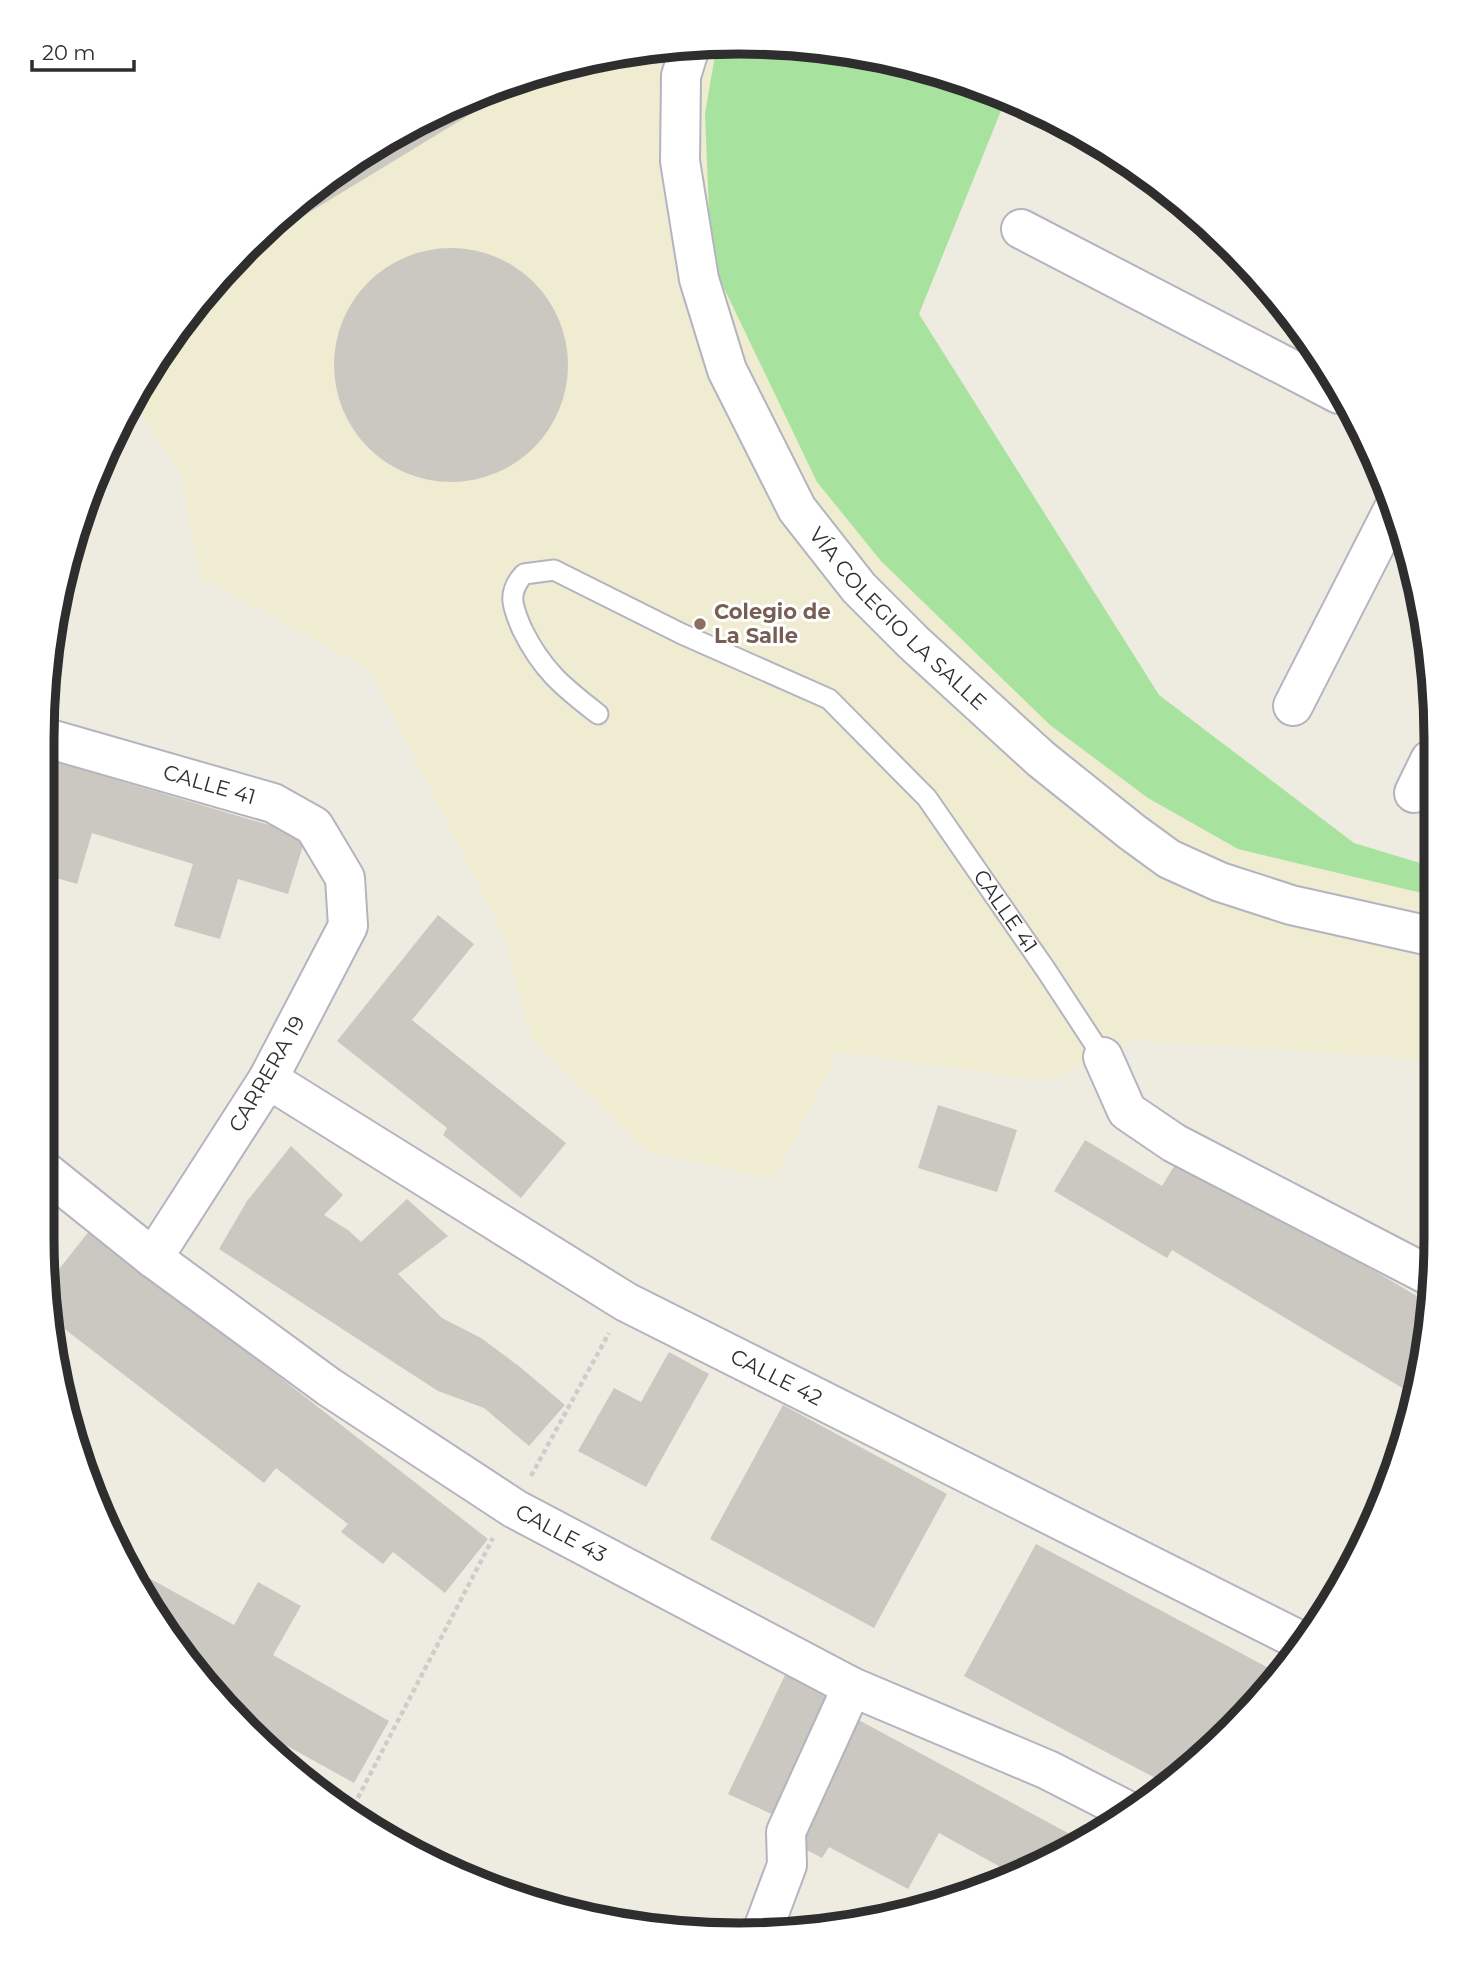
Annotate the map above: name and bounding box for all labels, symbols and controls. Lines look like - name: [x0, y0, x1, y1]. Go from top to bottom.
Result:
- scale bar: [32, 28, 133, 72]
- text: 20 m: [42, 40, 96, 65]
- street label: VÍA COLEGIO LA SALLE: [804, 522, 992, 715]
- place label: Colegio de La Salle: [714, 599, 831, 648]
- marker: Colegio de La Salle: [692, 616, 708, 632]
- street label: CALLE 41: [160, 759, 258, 809]
- street label: CALLE 41: [968, 865, 1043, 957]
- street label: CARRERA 19: [223, 1011, 310, 1136]
- street label: CALLE 42: [726, 1344, 827, 1411]
- street label: CALLE 43: [512, 1499, 611, 1567]

